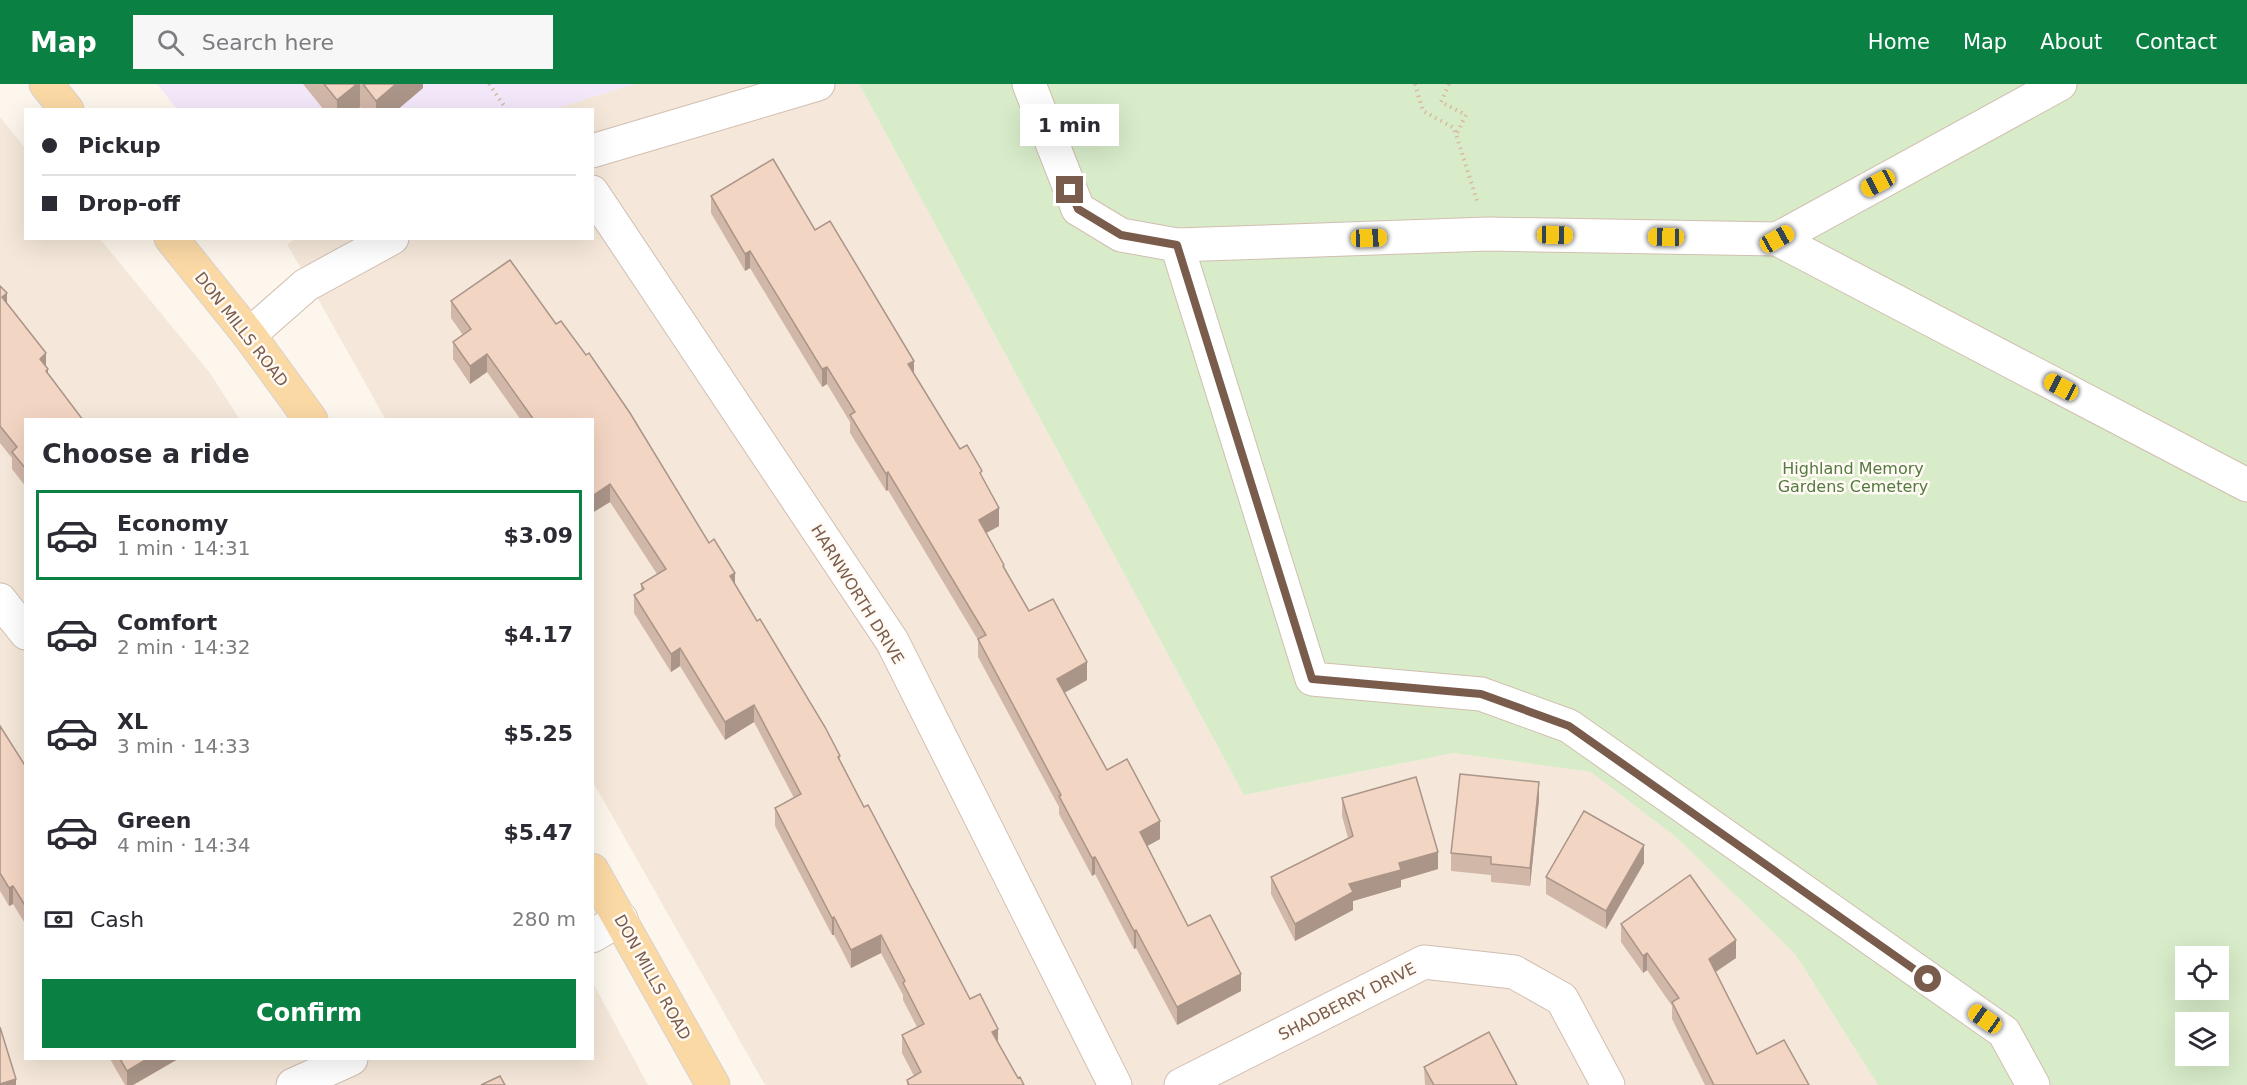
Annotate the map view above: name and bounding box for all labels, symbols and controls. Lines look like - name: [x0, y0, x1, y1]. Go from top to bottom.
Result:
- search box: [133, 15, 553, 69]
- text: Map: [30, 26, 97, 59]
- icon: search: [154, 26, 187, 59]
- text: Search here: [202, 30, 334, 55]
- text: Home: [1868, 30, 1930, 54]
- text: Map: [1963, 30, 2007, 54]
- text: About: [2040, 30, 2102, 54]
- text: Contact: [2135, 30, 2217, 54]
- callout: 1 min: [1020, 103, 1120, 145]
- text: 1 min: [1038, 113, 1101, 137]
- text: Pickup: [78, 133, 161, 158]
- car: [1858, 167, 1898, 199]
- route end: [1056, 176, 1083, 203]
- text: Drop-off: [78, 191, 180, 216]
- car: [1757, 222, 1797, 256]
- car: [1537, 226, 1573, 244]
- car: [1351, 228, 1387, 248]
- car: [1648, 228, 1684, 246]
- street label: DON MILLS ROAD: [191, 268, 292, 390]
- car: [2041, 371, 2081, 403]
- text: Choose a ride: [42, 438, 250, 469]
- park label: Highland Memory Gardens Cemetery: [1778, 459, 1928, 496]
- icon: car: [45, 508, 99, 562]
- text: Economy: [117, 511, 228, 536]
- street label: HARNWORTH DRIVE: [807, 521, 908, 667]
- text: $3.09: [503, 523, 573, 548]
- text: 1 min · 14:31: [117, 536, 251, 560]
- icon: car: [45, 607, 99, 661]
- text: Comfort: [117, 610, 217, 635]
- text: $4.17: [503, 622, 573, 647]
- text: 2 min · 14:32: [117, 635, 251, 659]
- icon: car: [45, 706, 99, 760]
- text: XL: [117, 709, 148, 734]
- text: $5.25: [503, 721, 573, 746]
- text: 3 min · 14:33: [117, 734, 251, 758]
- icon: car: [45, 805, 99, 859]
- text: Green: [117, 808, 191, 833]
- text: $5.47: [503, 820, 573, 845]
- text: 4 min · 14:34: [117, 833, 251, 857]
- icon: cash: [42, 903, 75, 936]
- text: Cash: [90, 907, 144, 932]
- text: 280 m: [512, 907, 576, 931]
- street label: DON MILLS ROAD: [610, 911, 695, 1043]
- map controls: [2175, 946, 2229, 1066]
- button: locate: [2175, 946, 2229, 1000]
- street label: SHADBERRY DRIVE: [1275, 959, 1419, 1044]
- route start: [1914, 965, 1941, 992]
- button: Confirm: [42, 979, 576, 1048]
- car: [1965, 1001, 2005, 1037]
- button: layers: [2175, 1012, 2229, 1066]

